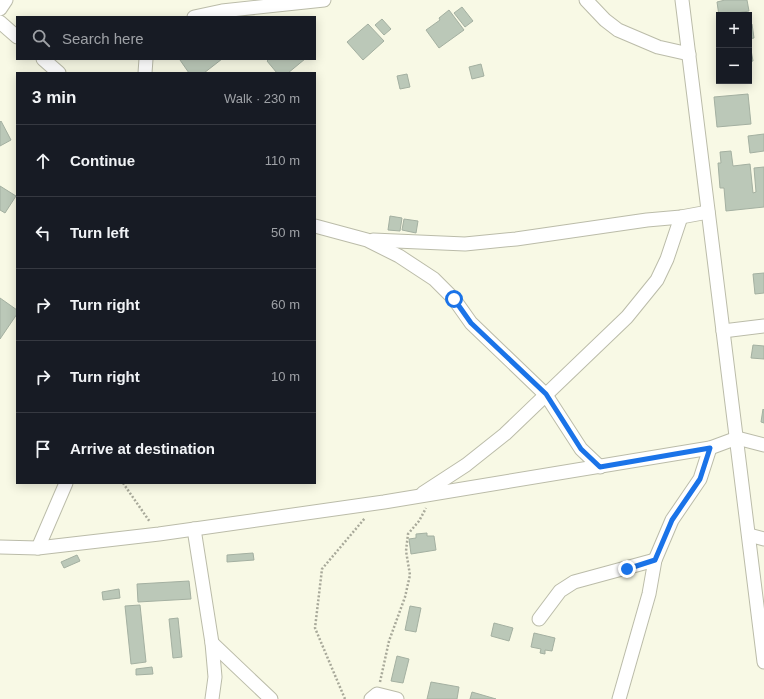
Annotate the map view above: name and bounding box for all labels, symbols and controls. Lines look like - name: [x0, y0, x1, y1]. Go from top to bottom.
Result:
- map controls: [716, 12, 752, 84]
- button: +: [716, 12, 752, 48]
- search box: [16, 16, 316, 60]
- icon: search: [30, 27, 52, 49]
- text: Search here: [62, 30, 144, 47]
- button: −: [716, 48, 752, 84]
- text: 3 min: [32, 88, 76, 107]
- text: Walk · 230 m: [224, 91, 300, 106]
- icon: ahead: [32, 150, 54, 172]
- text: Continue: [70, 152, 135, 169]
- text: 110 m: [265, 153, 300, 168]
- icon: left: [32, 222, 54, 244]
- text: Turn left: [70, 224, 129, 241]
- text: 50 m: [271, 225, 300, 240]
- route start: [445, 290, 463, 308]
- icon: right: [32, 294, 54, 316]
- text: Turn right: [70, 296, 140, 313]
- text: 60 m: [271, 297, 300, 312]
- icon: right: [32, 366, 54, 388]
- text: Turn right: [70, 368, 140, 385]
- text: 10 m: [271, 369, 300, 384]
- icon: arrive: [32, 438, 54, 460]
- text: Arrive at destination: [70, 440, 215, 457]
- route end: [618, 560, 636, 578]

